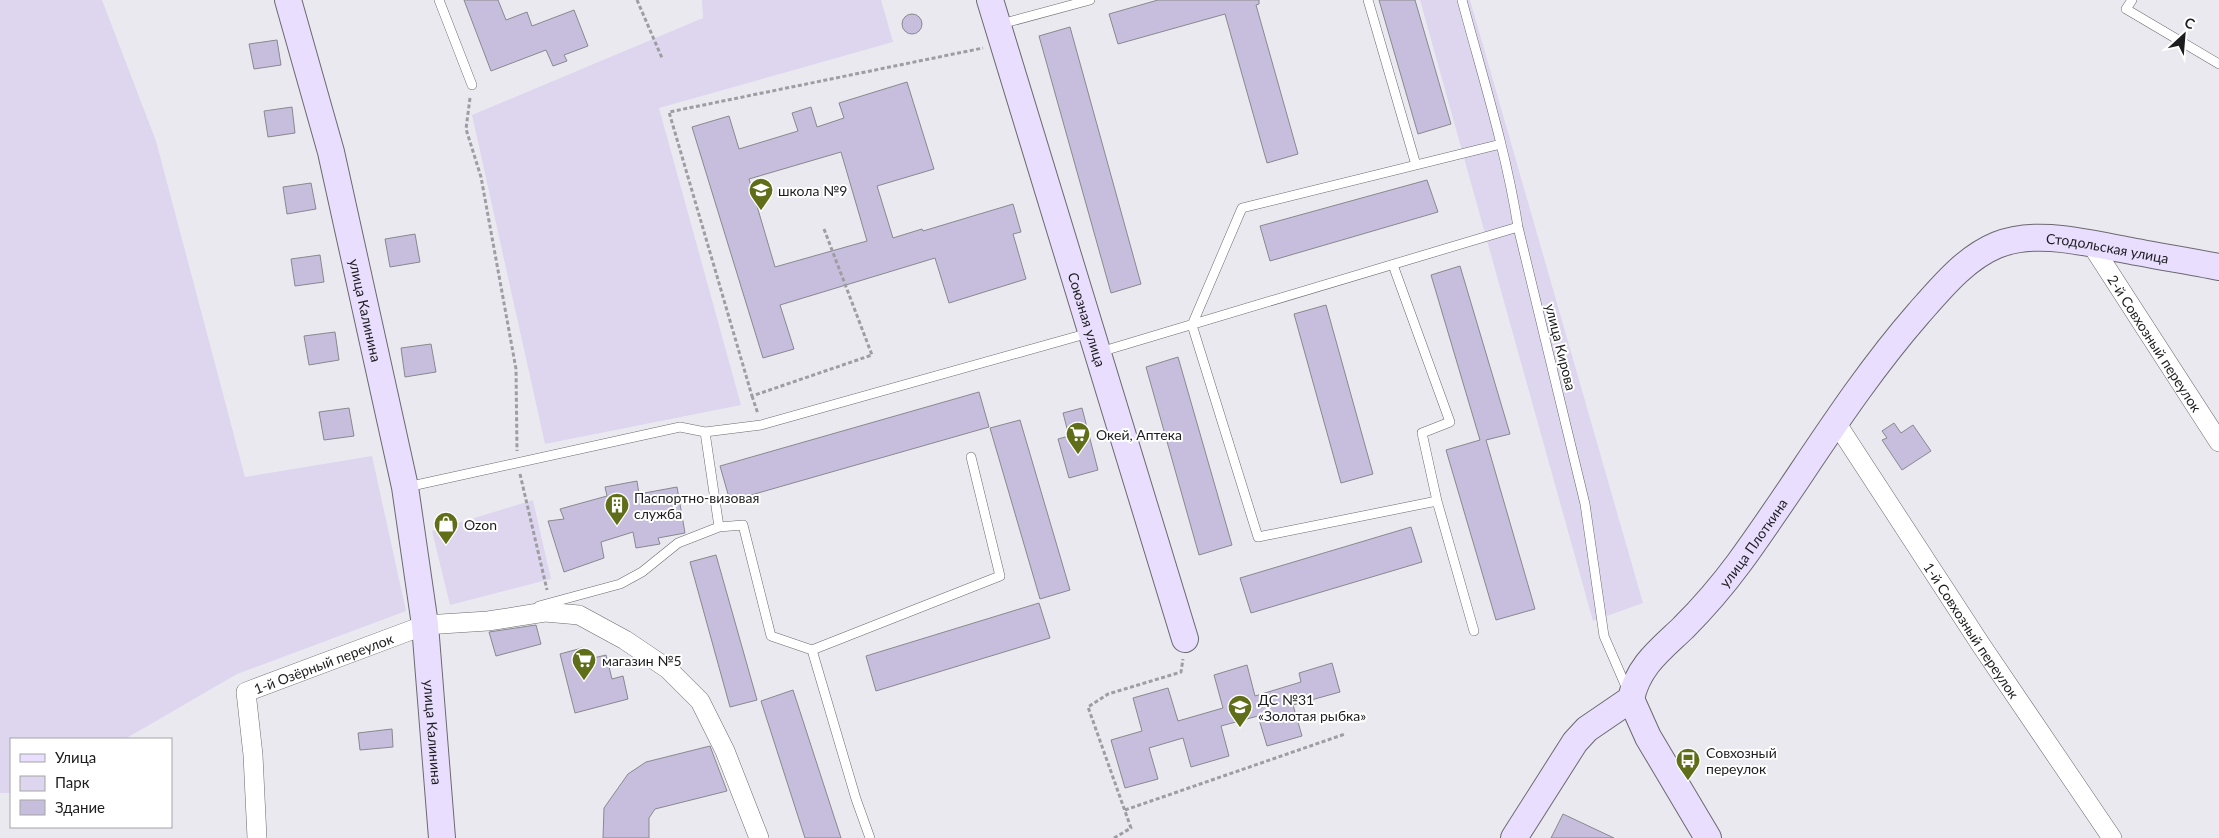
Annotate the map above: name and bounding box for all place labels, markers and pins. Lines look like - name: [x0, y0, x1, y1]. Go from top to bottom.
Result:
- school or university icon: школа №9: [748, 177, 774, 211]
- place label: школа №9: [778, 182, 847, 199]
- supermarket icon: Окей, Аптека: [1065, 421, 1091, 455]
- place label: Окей, Аптека: [1096, 426, 1182, 443]
- place label: Паспортно-визовая служба: [634, 489, 759, 522]
- building icon: Паспортно-визовая служба: [604, 492, 630, 526]
- shop icon: Ozon: [433, 511, 459, 545]
- place label: Ozon: [464, 516, 497, 533]
- supermarket icon: магазин №5: [571, 647, 597, 681]
- place label: магазин №5: [602, 652, 682, 669]
- place label: ДС №31 «Золотая рыбка»: [1258, 691, 1366, 724]
- school or university icon: ДС №31 «Золотая рыбка»: [1227, 694, 1253, 728]
- place label: Совхозный переулок: [1706, 744, 1777, 777]
- bus stop icon: Совхозный переулок: [1675, 747, 1701, 781]

